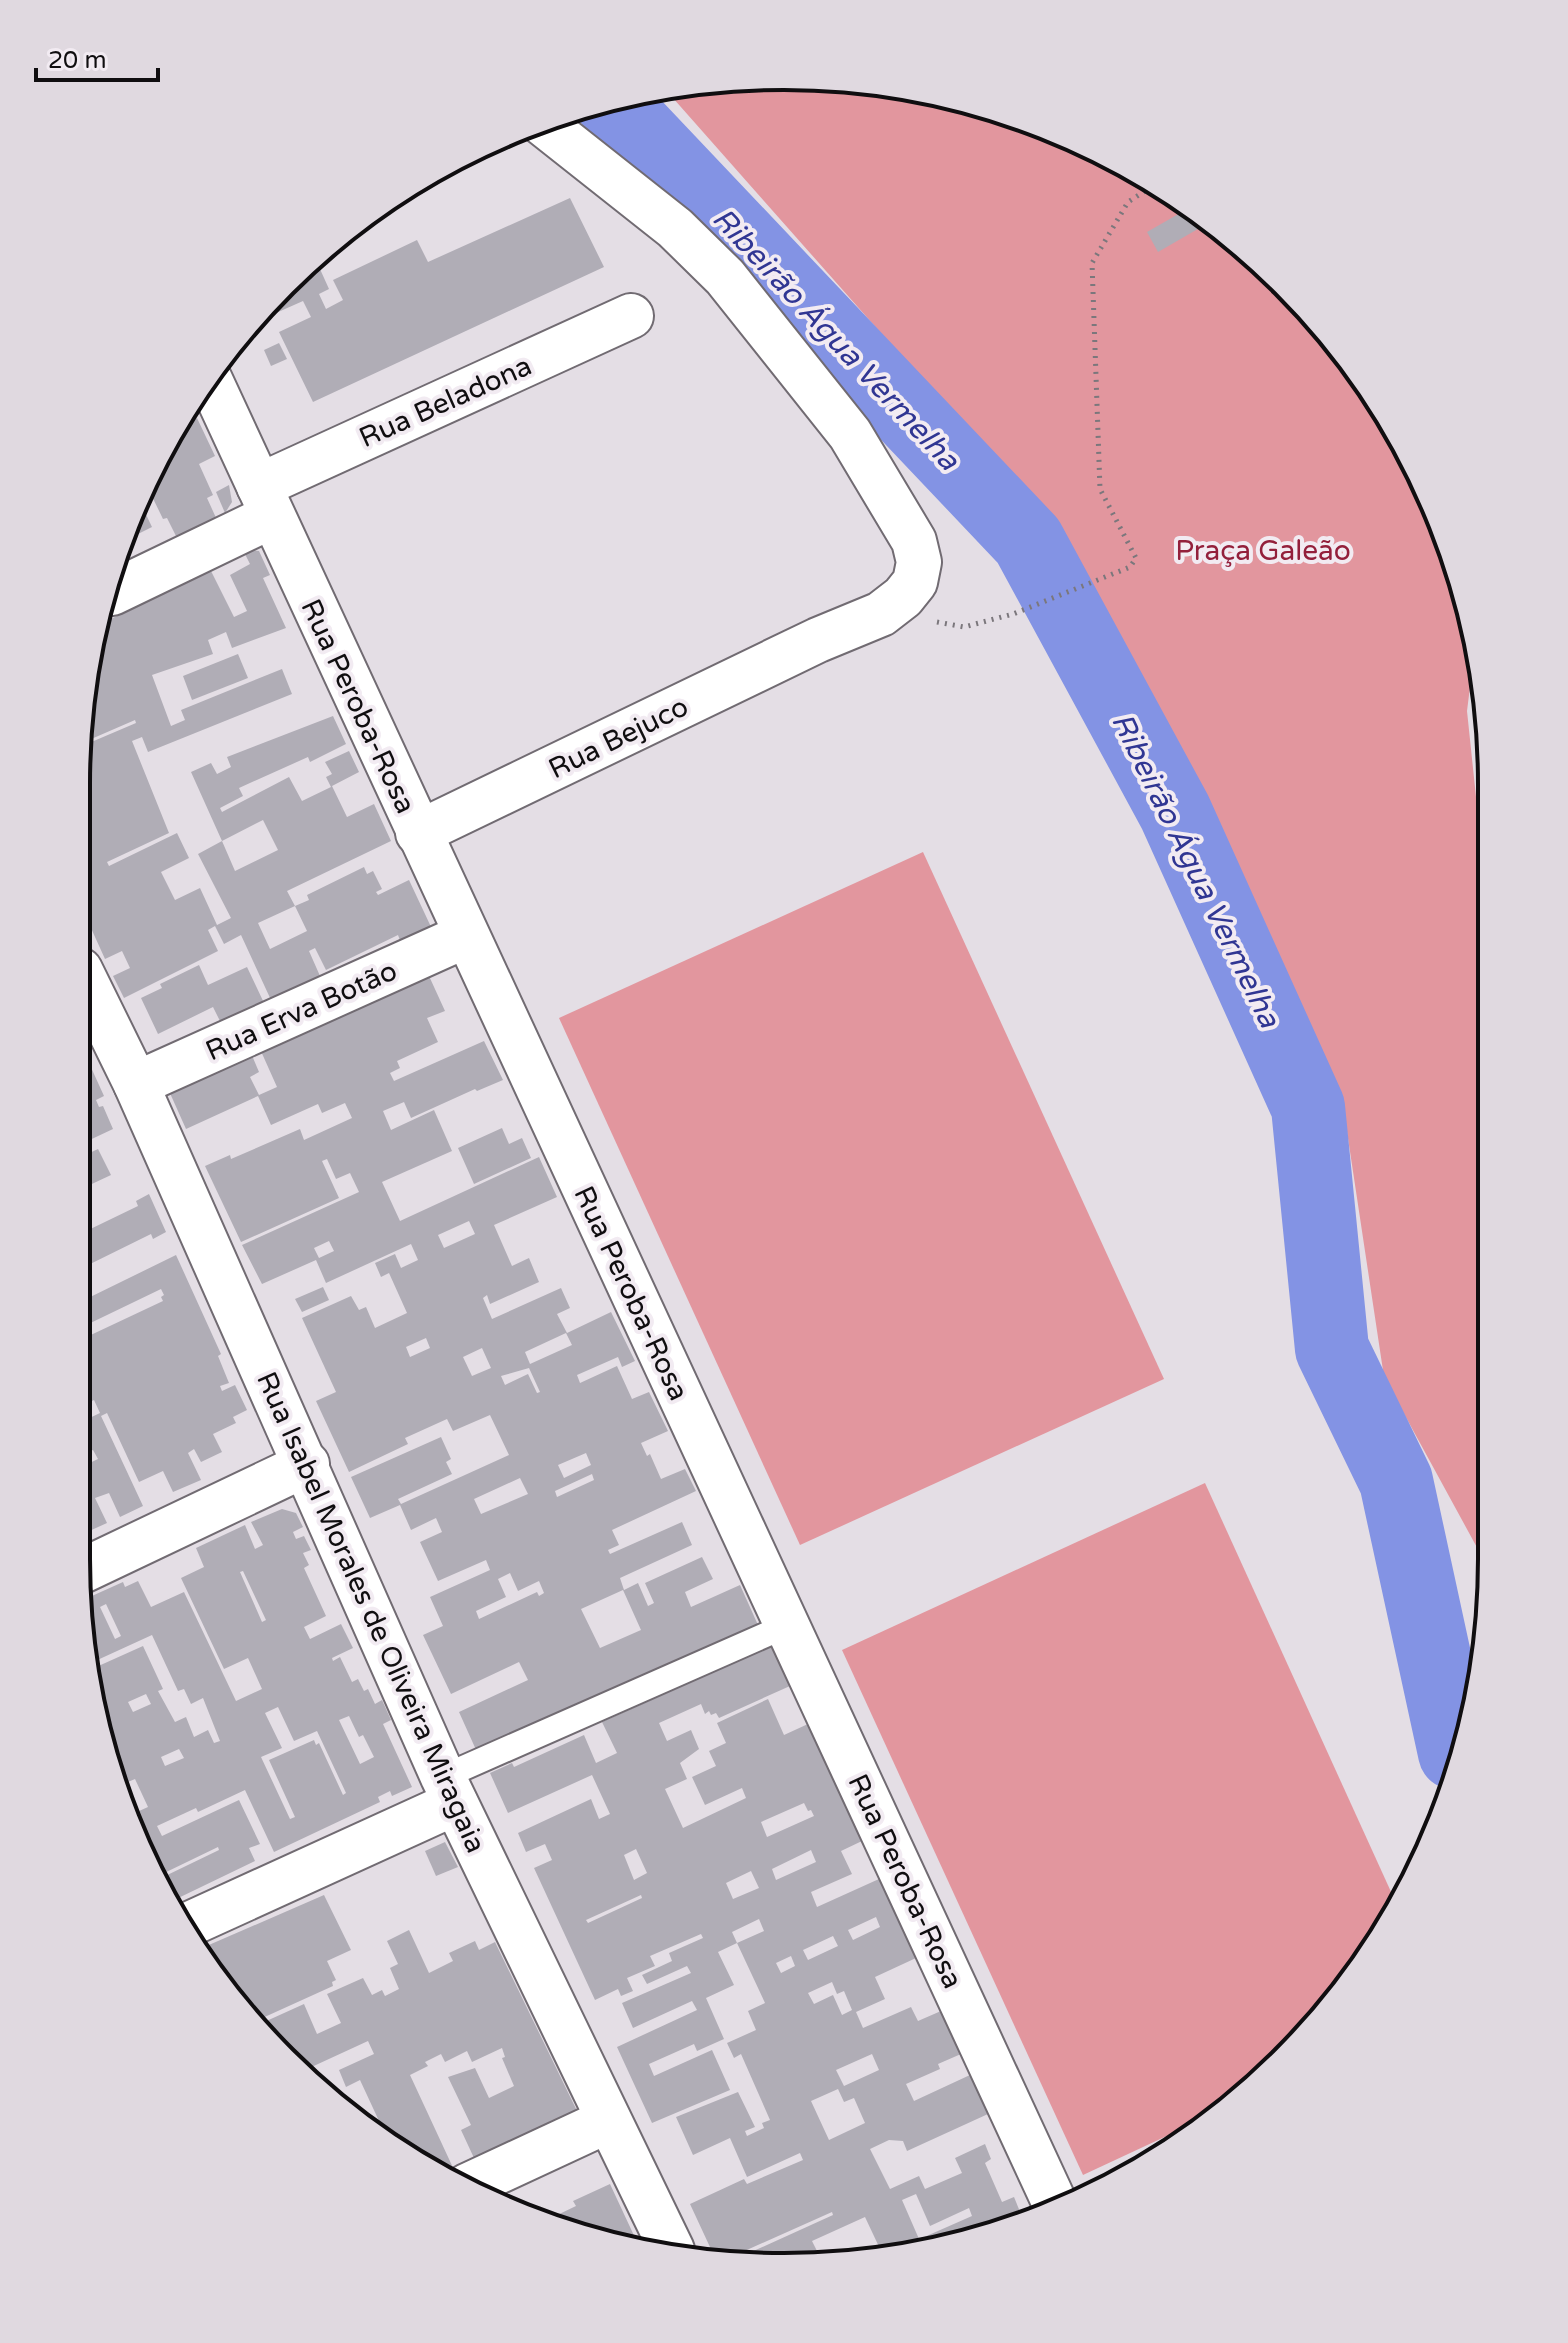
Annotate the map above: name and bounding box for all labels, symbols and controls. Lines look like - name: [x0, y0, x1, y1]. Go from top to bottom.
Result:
- scale bar: [36, 32, 158, 82]
- text: 20 m: [48, 46, 106, 75]
- water label: Ribeirão Água Vermelha: [704, 200, 968, 479]
- street label: Rua Beladona: [354, 349, 537, 455]
- park label: Praça Galeão: [1175, 534, 1351, 568]
- street label: Rua Peroba-Rosa: [294, 594, 423, 819]
- street label: Rua Bejuco: [543, 689, 694, 786]
- water label: Ribeirão Água Vermelha: [1103, 707, 1288, 1034]
- street label: Rua Erva Botão: [201, 954, 402, 1068]
- street label: Rua Peroba-Rosa: [567, 1181, 696, 1406]
- street label: Rua Isabel Morales de Oliveira Miragaia: [249, 1367, 493, 1858]
- street label: Rua Peroba-Rosa: [841, 1769, 970, 1994]

